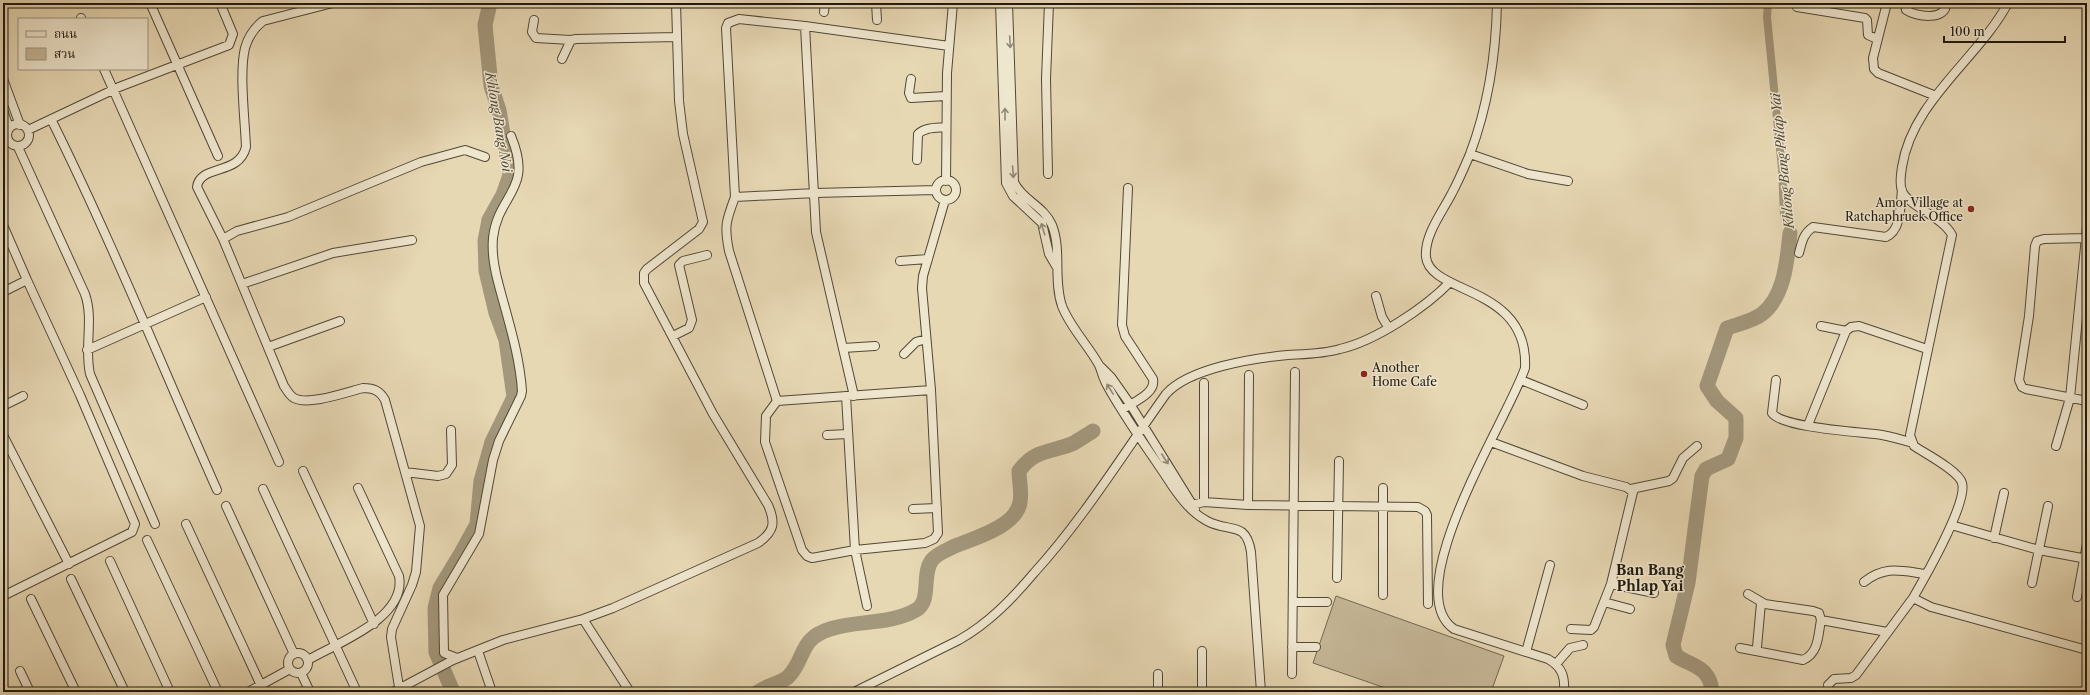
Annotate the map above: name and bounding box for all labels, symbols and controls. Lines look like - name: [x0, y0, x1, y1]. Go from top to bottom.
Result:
- legend: [18, 18, 148, 70]
- scale bar: [1944, 18, 2065, 44]
- text: 100 m: [1950, 24, 1985, 39]
- text: ถนน: [54, 26, 77, 41]
- one-way arrow: [1006, 35, 1013, 48]
- text: สวน: [54, 46, 76, 61]
- water label: Khlong Bang Noi: [482, 70, 516, 174]
- water label: Khlong Bang Phlap Yai: [1767, 91, 1797, 231]
- one-way arrow: [1001, 108, 1009, 121]
- one-way arrow: [1010, 165, 1017, 178]
- place label: Amor Village at Ratchaphruek Office: [1845, 195, 1964, 224]
- marker: Amor Village at Ratchaphruek Office: [1966, 204, 1976, 214]
- one-way arrow: [1039, 223, 1046, 236]
- place label: Another Home Cafe: [1371, 360, 1437, 389]
- marker: Another Home Cafe: [1359, 369, 1369, 379]
- one-way arrow: [1105, 383, 1113, 395]
- one-way arrow: [1161, 453, 1169, 464]
- district label: Ban Bang Phlap Yai: [1616, 561, 1685, 595]

